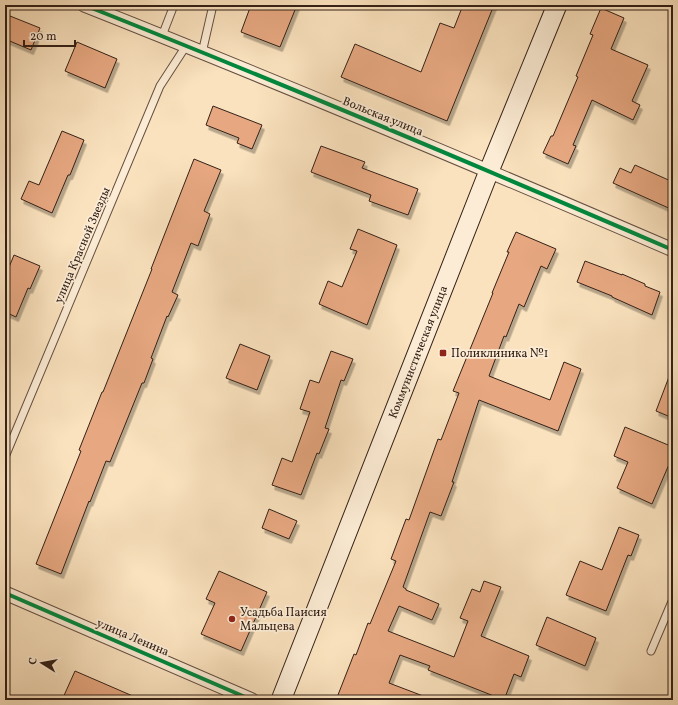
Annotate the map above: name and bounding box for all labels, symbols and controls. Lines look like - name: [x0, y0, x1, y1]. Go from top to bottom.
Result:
- scale bar: [24, 22, 75, 48]
- text: 20 m: [30, 29, 57, 45]
- street label: Вольская улица: [340, 93, 425, 140]
- street label: улица Красной Звезды: [51, 184, 115, 306]
- street label: Коммунистическая улица: [385, 283, 452, 421]
- place label: Поликлиника №1: [451, 346, 548, 362]
- marker: Поликлиника №1: [438, 348, 448, 358]
- place label: Усадьба Паисия Мальцева: [240, 605, 327, 635]
- marker: Усадьба Паисия Мальцева: [227, 614, 237, 624]
- street label: улица Ленина: [94, 615, 171, 660]
- north arrow: [22, 643, 62, 683]
- text: С: [26, 656, 42, 666]

